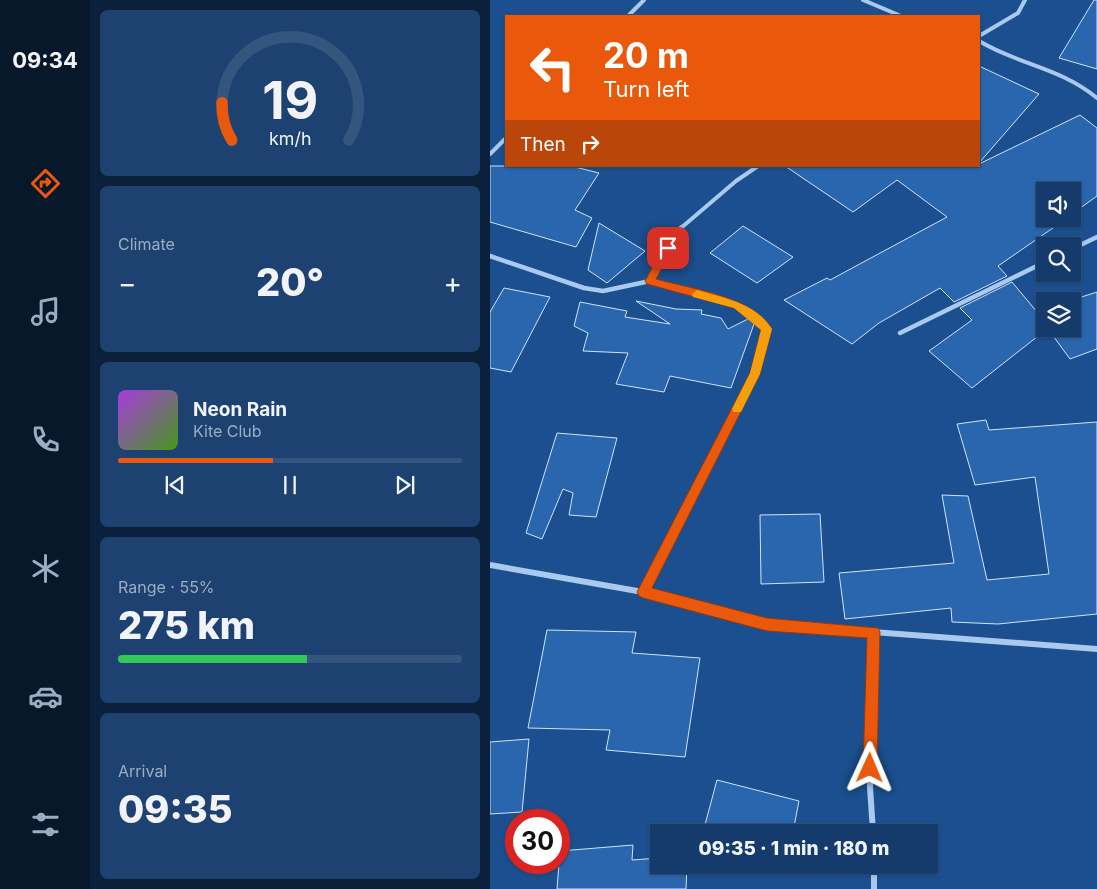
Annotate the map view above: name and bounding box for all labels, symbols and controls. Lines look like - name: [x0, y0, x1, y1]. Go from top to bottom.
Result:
- text: 20 m: [603, 34, 689, 76]
- icon: left: [520, 35, 585, 100]
- text: 09:34: [12, 47, 78, 73]
- text: 19: [262, 69, 318, 132]
- text: Turn left: [603, 76, 689, 102]
- text: km/h: [269, 128, 311, 149]
- icon: right: [576, 130, 604, 158]
- text: Then: [520, 133, 566, 156]
- icon: directions: [28, 166, 63, 201]
- map controls: [1036, 182, 1081, 337]
- button: sound: [1036, 182, 1081, 227]
- pin: [647, 227, 689, 269]
- text: Climate: [118, 234, 175, 254]
- icon: arrive: [654, 234, 682, 262]
- button: search: [1036, 237, 1081, 282]
- text: 20°: [256, 259, 324, 305]
- text: −: [118, 266, 137, 300]
- text: +: [443, 266, 462, 300]
- button: layers: [1036, 292, 1081, 337]
- icon: music: [28, 294, 63, 329]
- text: Neon Rain: [193, 398, 287, 421]
- text: Kite Club: [193, 421, 262, 441]
- icon: phone: [28, 422, 63, 457]
- icon: previous: [161, 471, 189, 499]
- icon: pause: [276, 471, 304, 499]
- icon: next: [391, 471, 419, 499]
- icon: climate: [28, 551, 63, 586]
- text: Range · 55%: [118, 577, 215, 597]
- text: 275 km: [118, 602, 255, 648]
- icon: car: [28, 679, 63, 714]
- position arrow: [843, 741, 895, 793]
- text: Arrival: [118, 761, 167, 781]
- text: 09:35: [118, 786, 233, 832]
- icon: filters: [28, 807, 63, 842]
- speed limit sign: 30: [505, 809, 570, 874]
- text: 09:35 · 1 min · 180 m: [699, 837, 889, 860]

